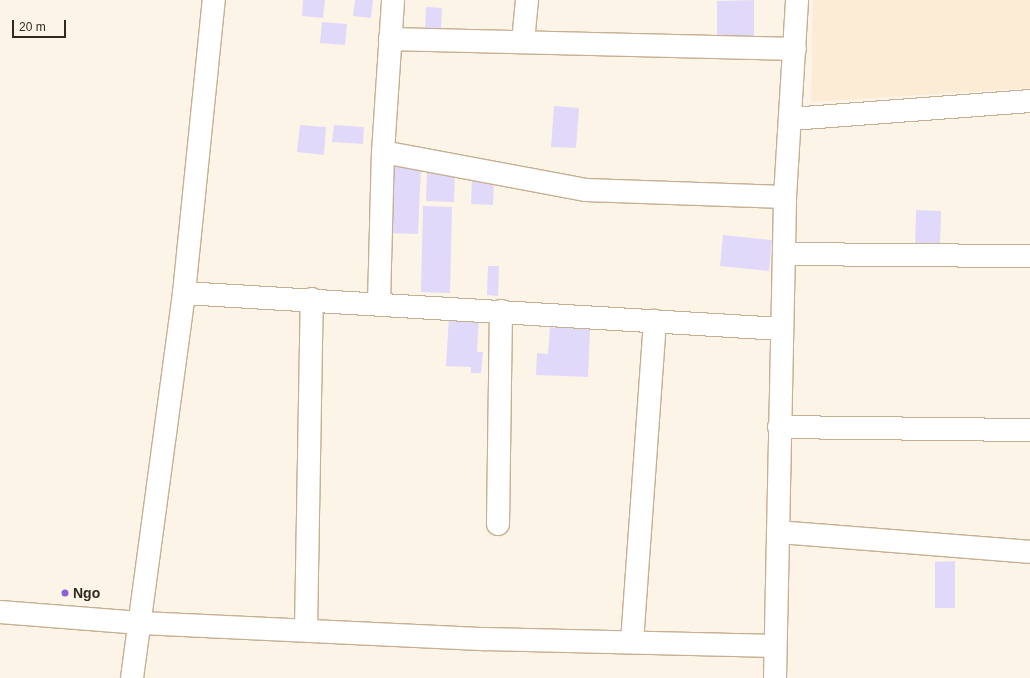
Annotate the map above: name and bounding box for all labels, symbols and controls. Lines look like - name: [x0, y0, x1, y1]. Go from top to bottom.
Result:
- scale bar: [14, 12, 68, 38]
- text: 20 m: [19, 20, 46, 34]
- place label: Ngo: [73, 585, 100, 601]
- marker: Ngo: [60, 588, 70, 598]

